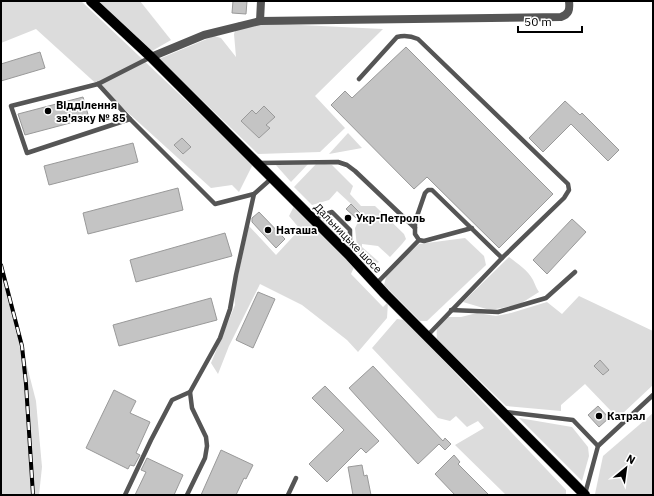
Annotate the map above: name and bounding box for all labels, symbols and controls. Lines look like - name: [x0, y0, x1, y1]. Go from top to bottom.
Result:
- scale bar: [518, 8, 582, 34]
- text: 50 m: [524, 14, 552, 29]
- place label: Відділення зв'язку № 85: [56, 98, 126, 125]
- marker: Відділення зв'язку № 85: [43, 106, 53, 116]
- street label: Дальницьке шосе: [311, 200, 385, 276]
- place label: Укр-Петроль: [356, 211, 425, 225]
- marker: Укр-Петроль: [343, 213, 353, 223]
- place label: Наташа: [276, 223, 317, 237]
- marker: Наташа: [263, 225, 273, 235]
- place label: Катрал: [607, 409, 646, 423]
- marker: Катрал: [594, 411, 604, 421]
- north arrow: [606, 448, 646, 488]
- text: N: [624, 451, 638, 467]

